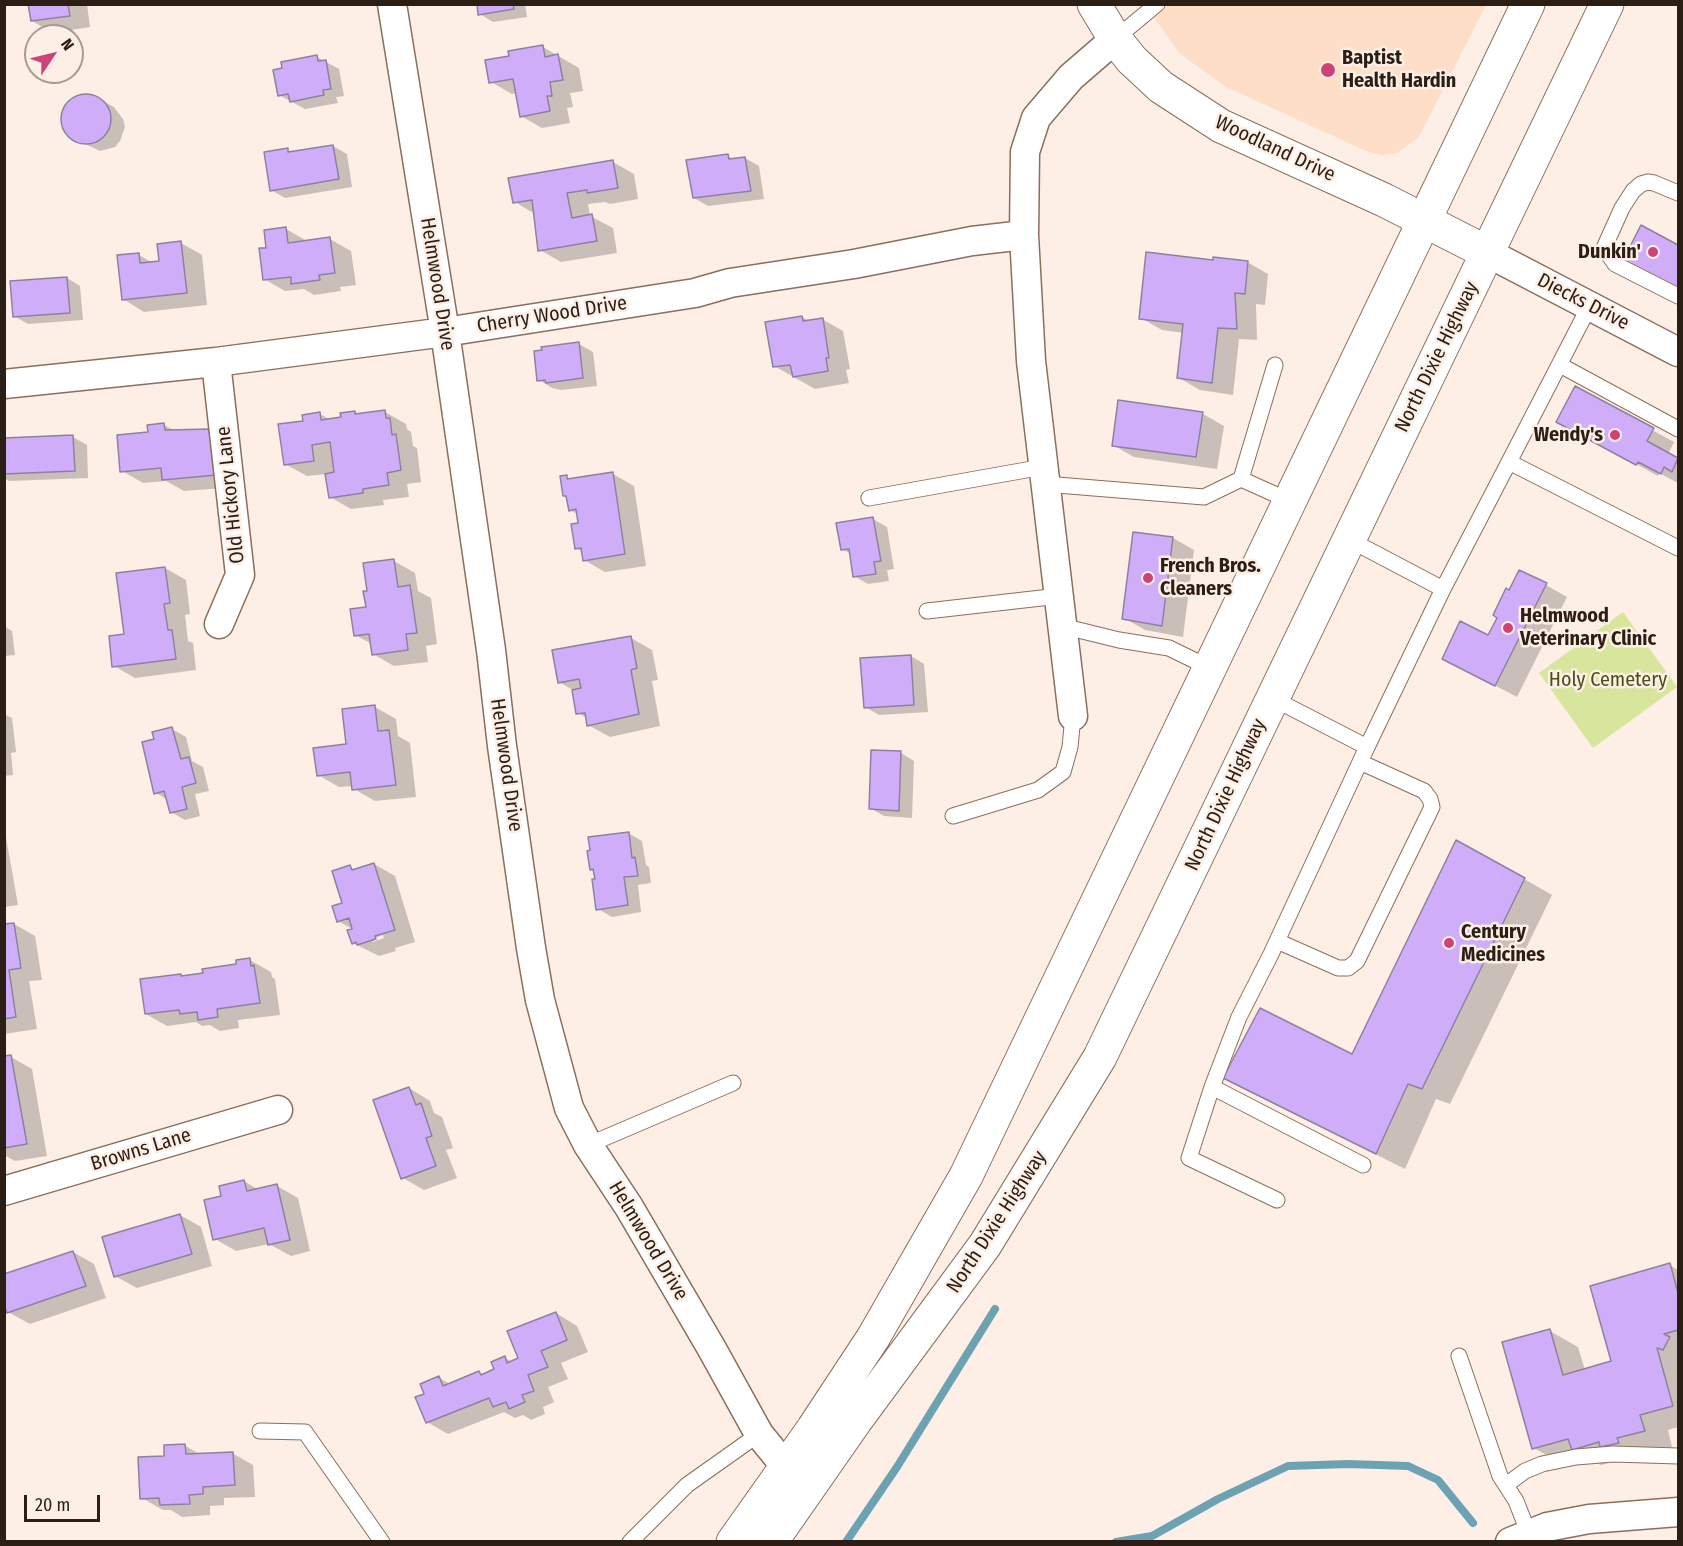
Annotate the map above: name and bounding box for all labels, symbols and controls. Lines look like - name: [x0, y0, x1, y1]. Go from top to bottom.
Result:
- north arrow: [24, 24, 84, 84]
- text: N: [57, 35, 78, 54]
- place label: Baptist Health Hardin: [1342, 46, 1456, 93]
- marker: Baptist Health Hardin: [1319, 61, 1337, 79]
- street label: Woodland Drive: [1211, 111, 1339, 187]
- street label: Helmwood Drive: [415, 216, 459, 352]
- place label: Dunkin': [1578, 240, 1641, 264]
- marker: Dunkin': [1646, 245, 1660, 259]
- street label: Diecks Drive: [1533, 269, 1633, 335]
- street label: North Dixie Highway: [1390, 278, 1484, 436]
- street label: Cherry Wood Drive: [475, 291, 629, 339]
- place label: Wendy's: [1534, 423, 1603, 447]
- street label: Old Hickory Lane: [212, 425, 250, 565]
- marker: Wendy's: [1608, 428, 1622, 442]
- place label: French Bros. Cleaners: [1160, 554, 1261, 601]
- marker: French Bros. Cleaners: [1141, 571, 1155, 585]
- place label: Helmwood Veterinary Clinic: [1520, 604, 1656, 651]
- marker: Helmwood Veterinary Clinic: [1501, 621, 1515, 635]
- park label: Holy Cemetery: [1549, 668, 1667, 692]
- street label: Helmwood Drive: [485, 697, 527, 833]
- street label: North Dixie Highway: [1180, 715, 1272, 875]
- place label: Century Medicines: [1461, 920, 1545, 967]
- marker: Century Medicines: [1442, 936, 1456, 950]
- street label: Browns Lane: [88, 1123, 194, 1177]
- street label: North Dixie Highway: [942, 1146, 1052, 1298]
- street label: Helmwood Drive: [603, 1177, 693, 1305]
- scale bar: [27, 1483, 104, 1521]
- text: 20 m: [35, 1494, 70, 1516]

